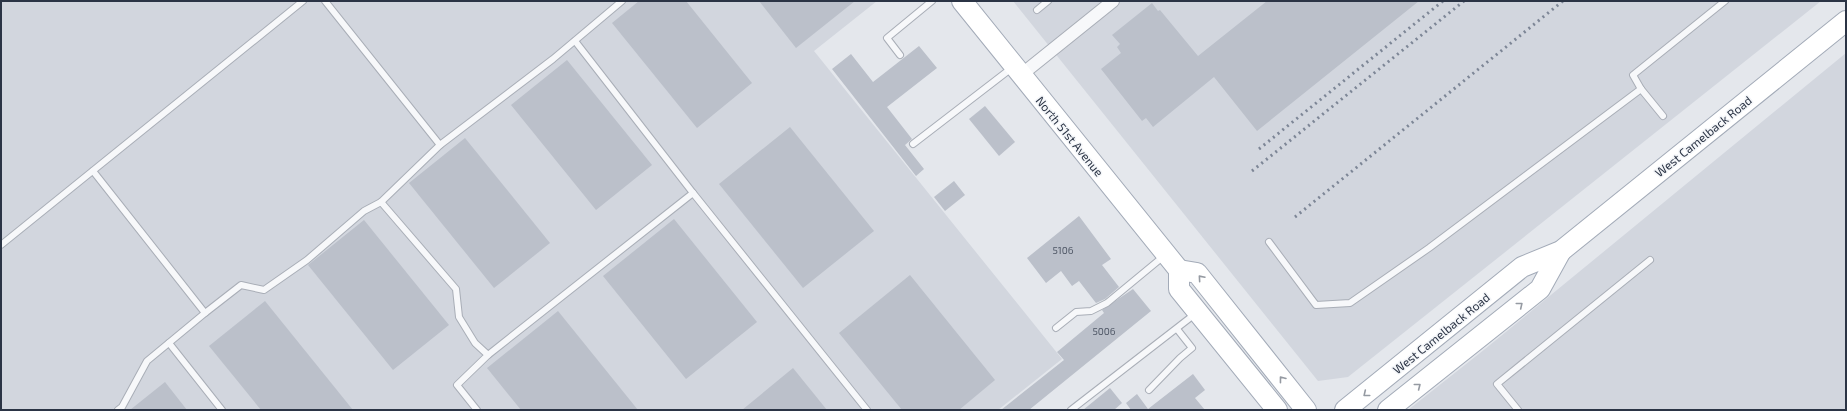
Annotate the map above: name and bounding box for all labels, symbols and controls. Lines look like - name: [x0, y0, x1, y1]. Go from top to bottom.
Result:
- street label: North 51st Avenue: [1033, 93, 1107, 179]
- street label: West Camelback Road: [1652, 93, 1754, 179]
- house number: 5106: [1052, 244, 1074, 256]
- one-way arrow: [1199, 275, 1206, 283]
- street label: West Camelback Road: [1390, 290, 1492, 376]
- one-way arrow: [1516, 303, 1523, 310]
- house number: 5006: [1092, 325, 1116, 337]
- one-way arrow: [1280, 377, 1287, 384]
- one-way arrow: [1414, 384, 1421, 391]
- one-way arrow: [1363, 389, 1370, 396]

